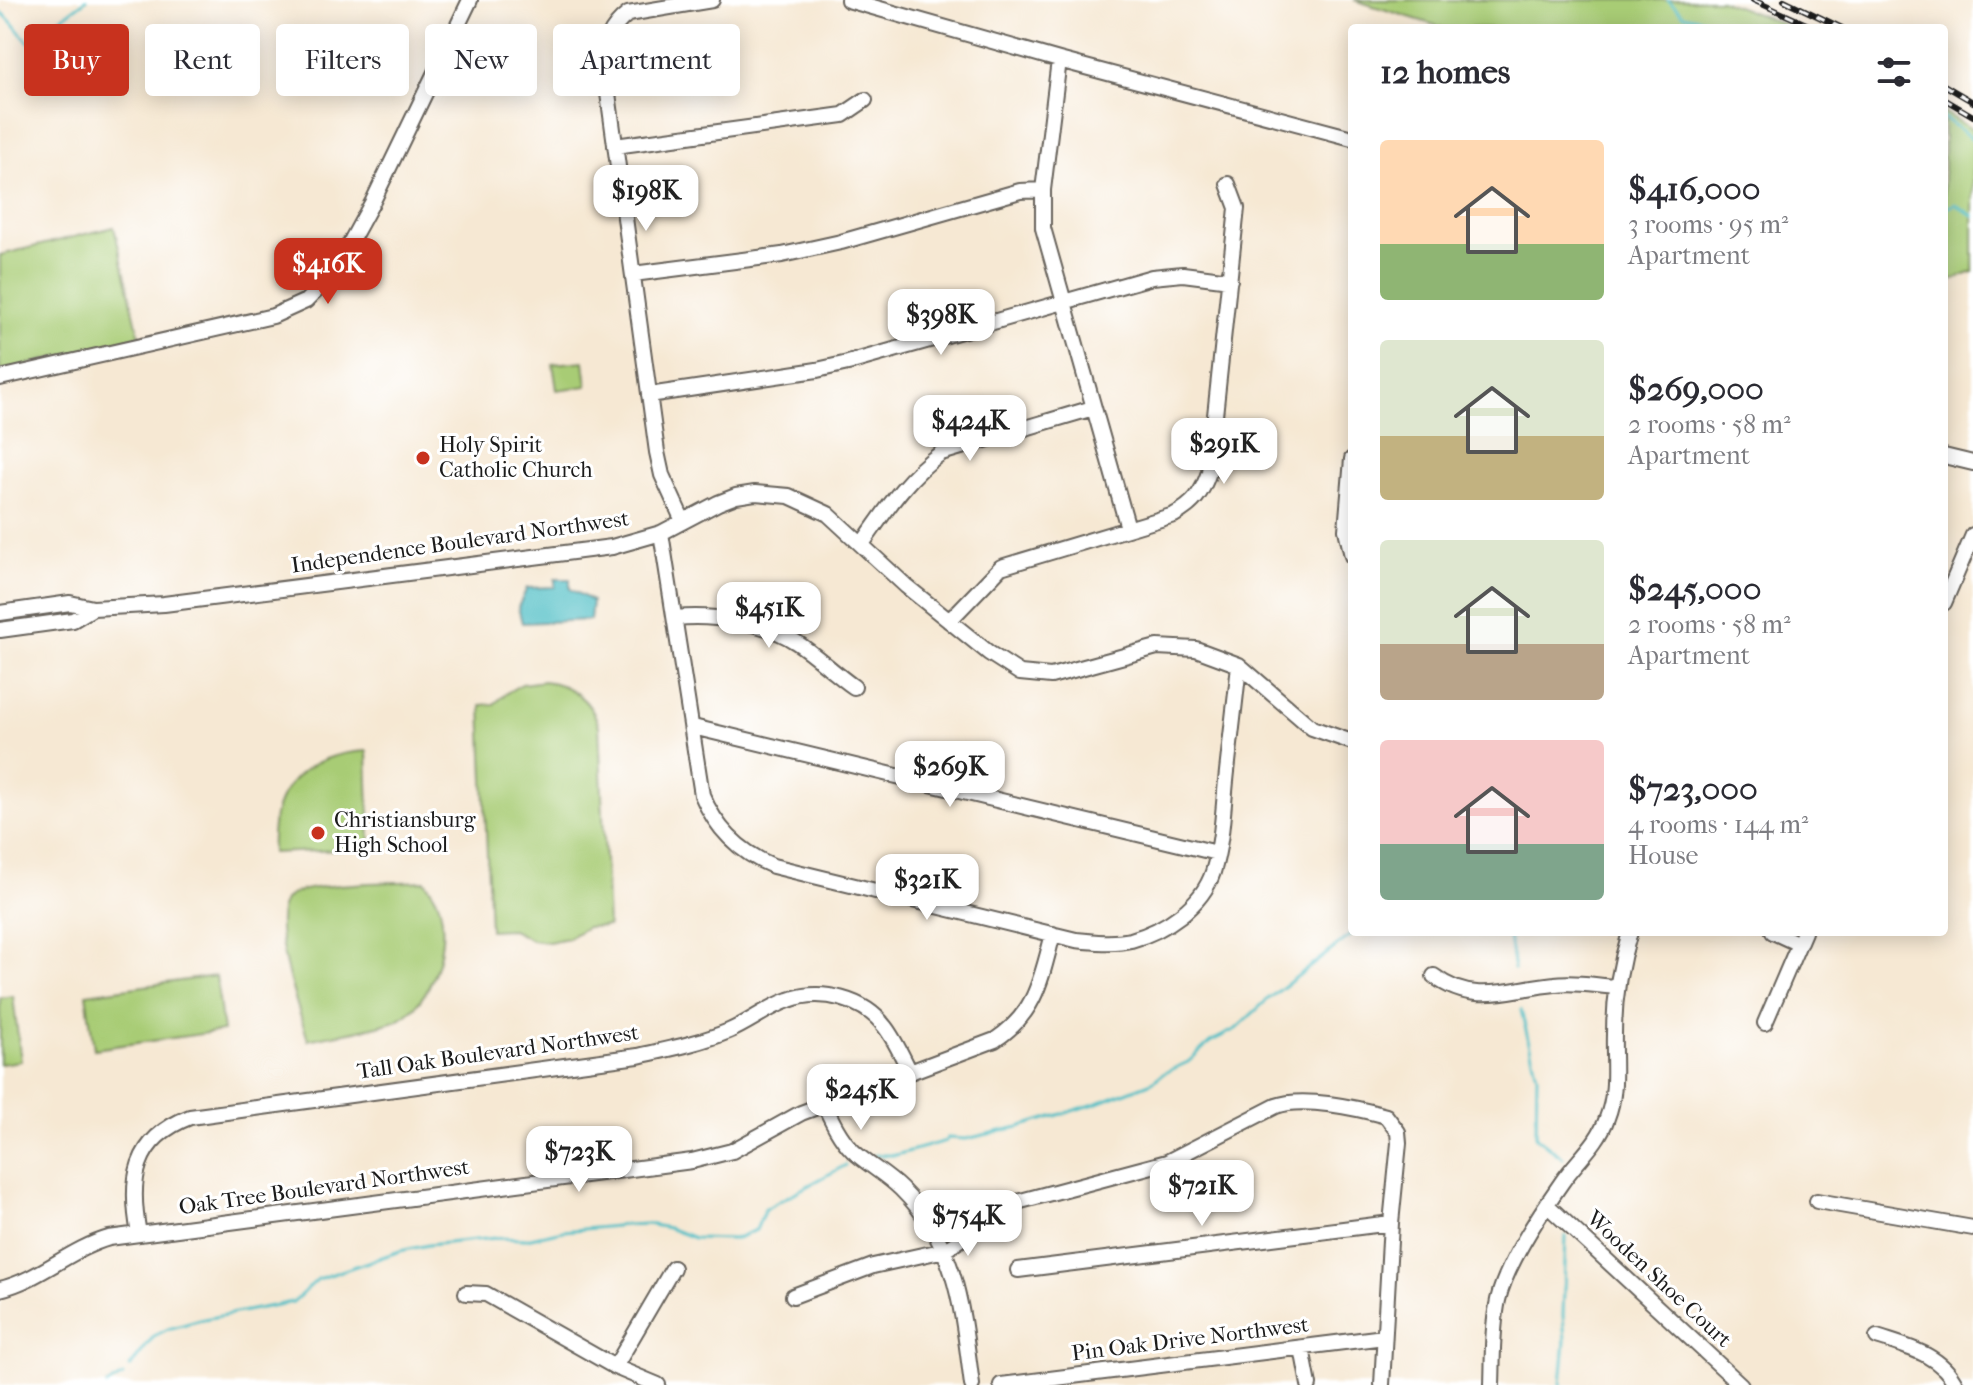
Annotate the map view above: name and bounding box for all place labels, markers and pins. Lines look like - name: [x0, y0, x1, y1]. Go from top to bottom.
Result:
- pin: $198K: [590, 165, 702, 233]
- pin: $416K: [272, 238, 384, 306]
- pin: $398K: [885, 289, 997, 357]
- pin: $424K: [914, 395, 1026, 463]
- pin: $291K: [1168, 418, 1280, 486]
- place label: Holy Spirit Catholic Church: [439, 432, 593, 483]
- marker: Holy Spirit Catholic Church: [414, 449, 432, 467]
- pin: $451K: [713, 582, 825, 650]
- pin: $269K: [894, 741, 1006, 809]
- place label: Christiansburg High School: [334, 807, 476, 858]
- marker: Christiansburg High School: [309, 824, 327, 842]
- pin: $321K: [871, 854, 983, 922]
- pin: $245K: [805, 1064, 917, 1132]
- pin: $723K: [523, 1126, 635, 1194]
- pin: $721K: [1146, 1160, 1258, 1228]
- pin: $754K: [912, 1190, 1024, 1258]

